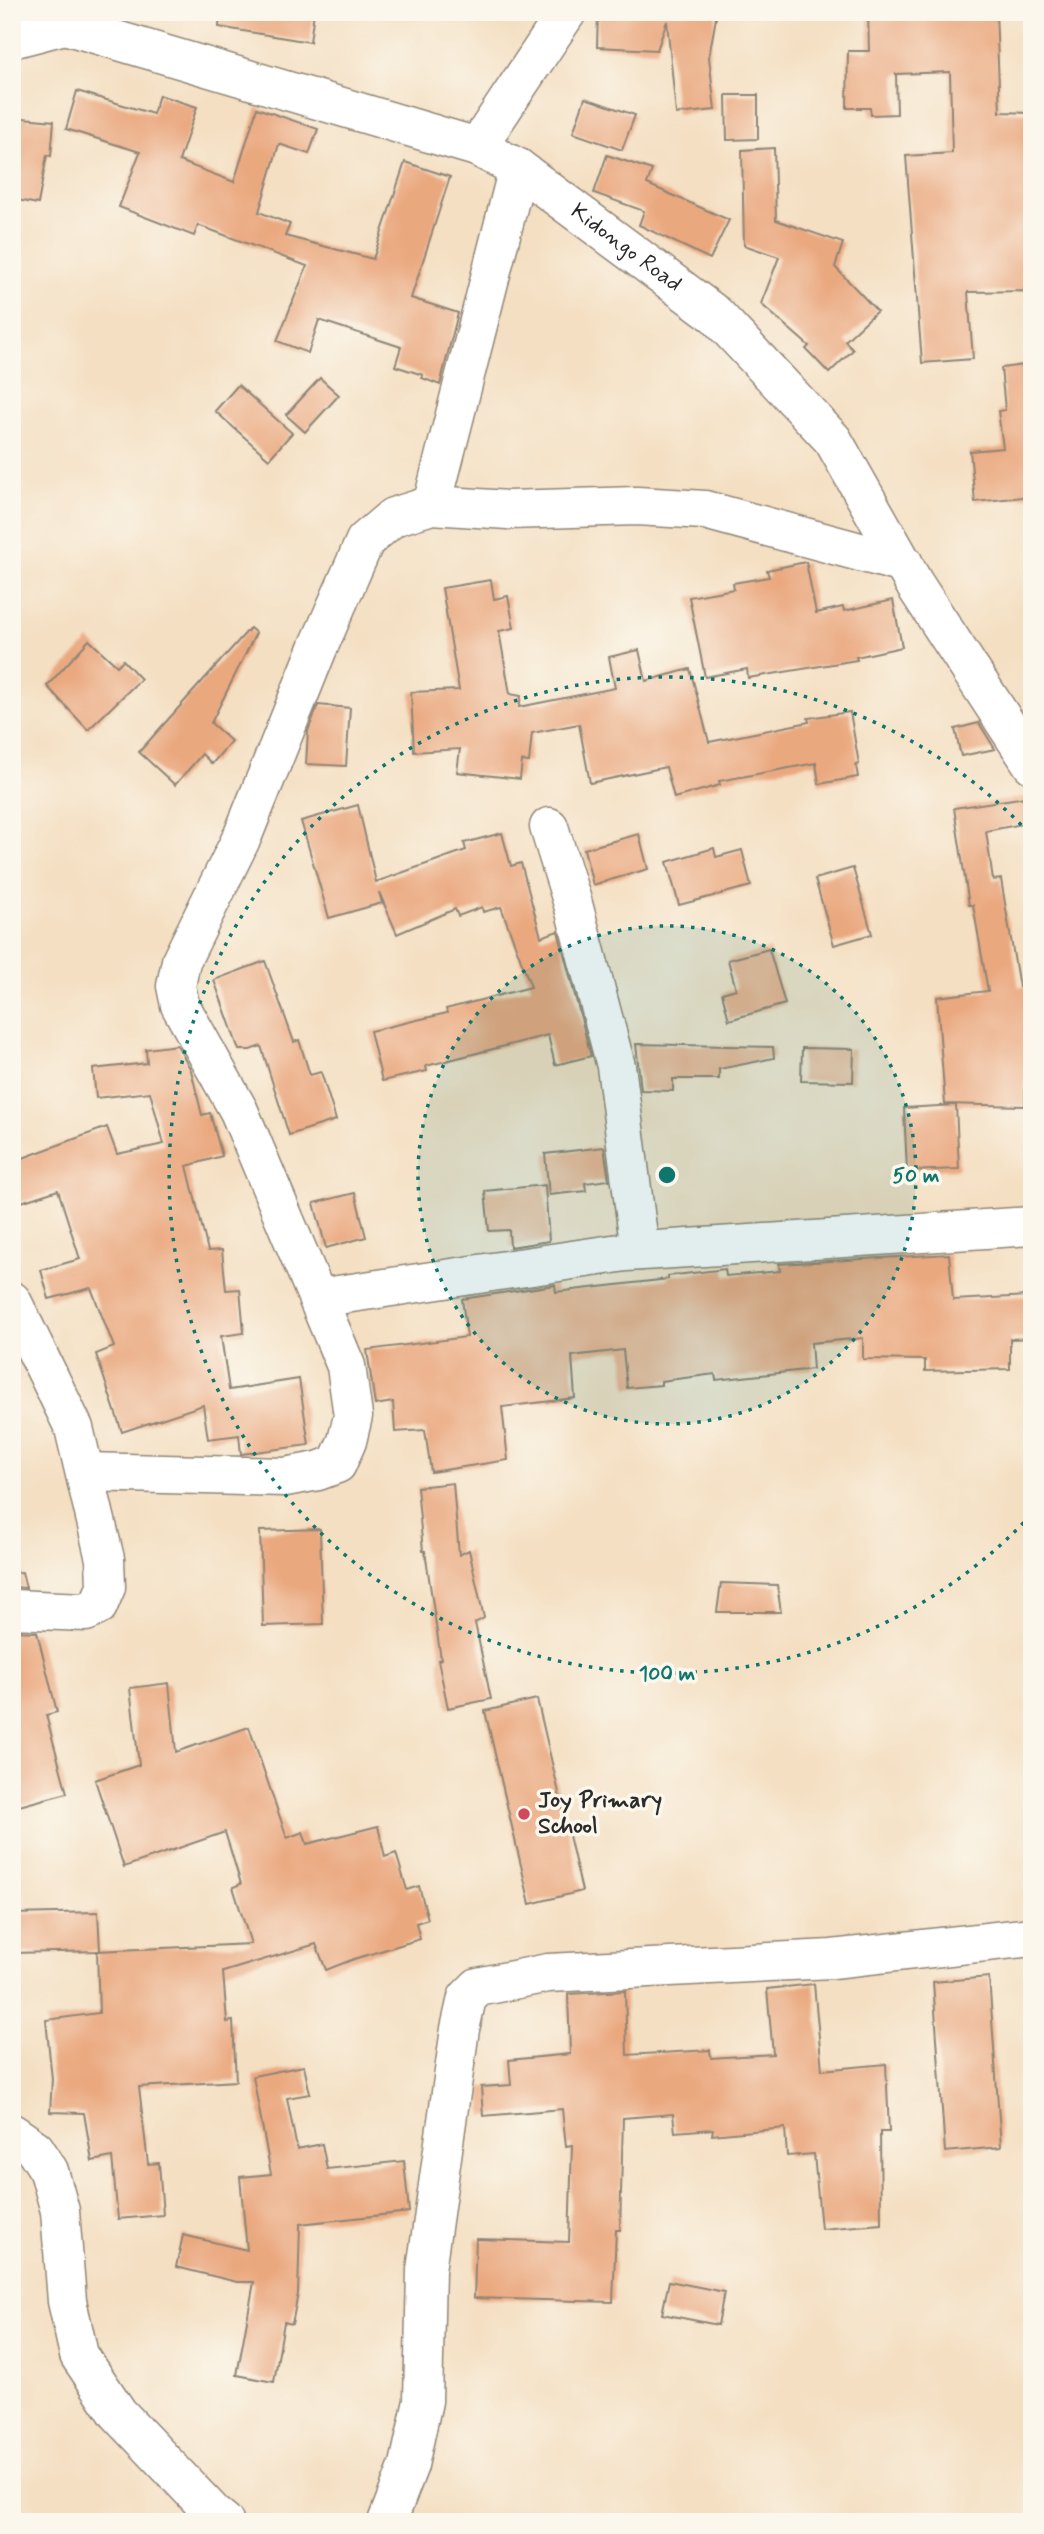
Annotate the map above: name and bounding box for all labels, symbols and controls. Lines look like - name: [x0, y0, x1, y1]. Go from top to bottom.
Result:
- street label: Kidongo Road: [564, 197, 688, 299]
- text: 50 m: [893, 1162, 940, 1190]
- centre of rings: [655, 1163, 679, 1187]
- text: 100 m: [639, 1660, 695, 1688]
- place label: Joy Primary School: [538, 1786, 662, 1842]
- marker: Joy Primary School: [516, 1806, 532, 1822]

